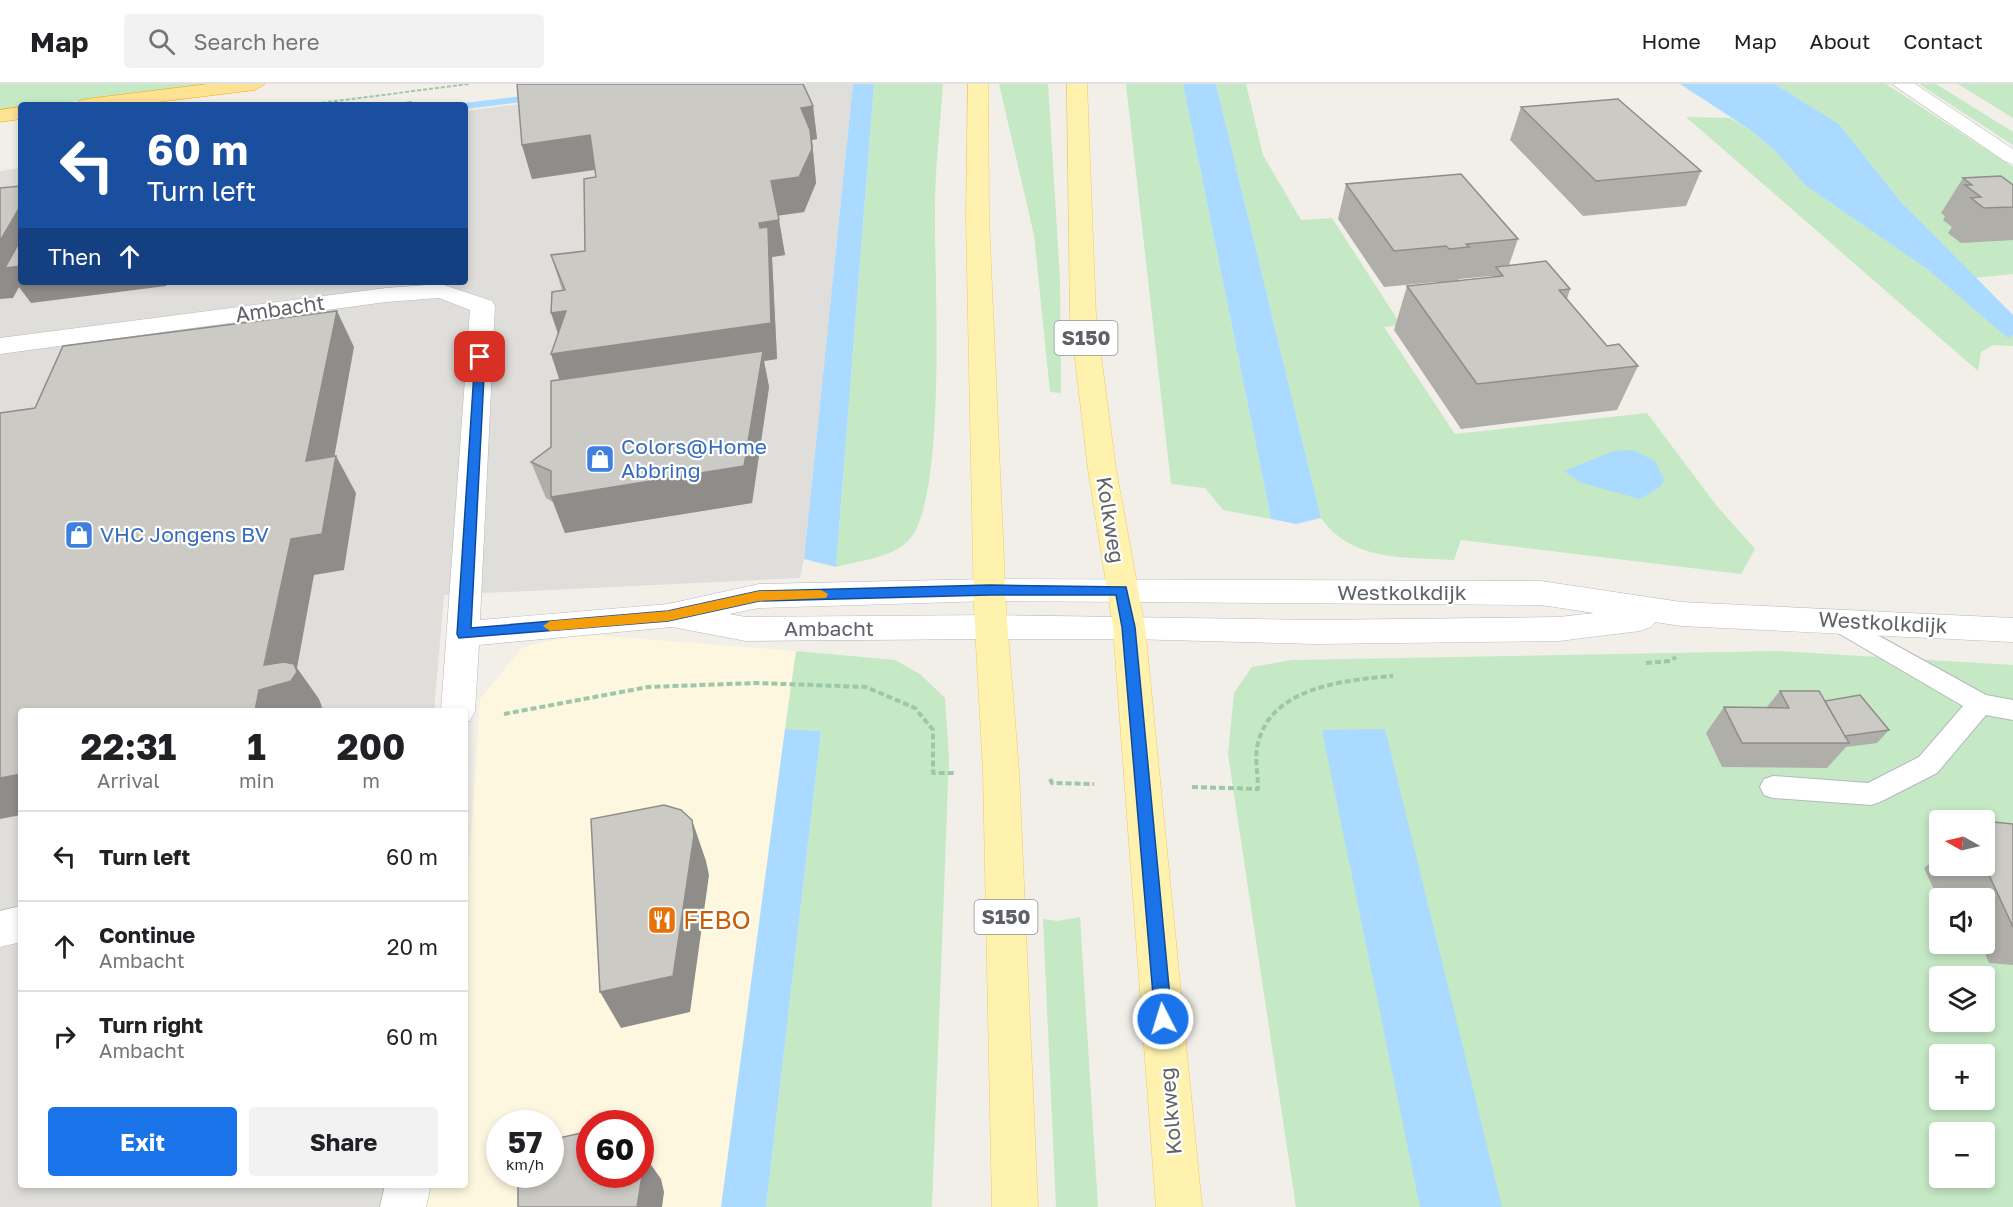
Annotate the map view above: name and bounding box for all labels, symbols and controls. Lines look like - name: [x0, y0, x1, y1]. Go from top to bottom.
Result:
- search box: [124, 14, 544, 68]
- text: Map: [30, 25, 88, 58]
- icon: search: [145, 25, 178, 58]
- text: Search here: [193, 28, 319, 55]
- text: Home: [1641, 28, 1701, 54]
- text: Map: [1734, 28, 1777, 54]
- text: About: [1810, 28, 1870, 54]
- text: Contact: [1903, 28, 1983, 54]
- text: 60 m: [147, 124, 248, 174]
- icon: left: [48, 126, 126, 204]
- text: Turn left: [147, 175, 256, 207]
- icon: ahead: [113, 240, 146, 273]
- text: Then: [48, 243, 101, 270]
- street label: Ambacht: [233, 289, 326, 327]
- road number: S150: [1054, 321, 1118, 355]
- pin: [454, 331, 505, 382]
- icon: arrive: [463, 340, 496, 373]
- place label: Colors@Home Abbring: [621, 433, 767, 483]
- shop icon: Colors@Home Abbring: [584, 443, 616, 475]
- street label: Kolkweg: [1091, 475, 1131, 565]
- shop icon: VHC Jongens BV: [63, 519, 95, 551]
- place label: VHC Jongens BV: [100, 521, 269, 547]
- street label: Westkolkdijk: [1337, 579, 1467, 605]
- street label: Westkolkdijk: [1818, 606, 1948, 638]
- street label: Ambacht: [784, 615, 874, 641]
- text: 22:31: [80, 725, 176, 768]
- text: 1: [247, 725, 266, 768]
- text: 200: [337, 725, 406, 768]
- text: Arrival: [97, 768, 160, 792]
- text: min: [239, 768, 274, 792]
- text: m: [362, 768, 380, 792]
- north arrow: [1929, 810, 1995, 876]
- map controls: [1929, 810, 1995, 1188]
- icon: left: [48, 840, 81, 873]
- text: Turn left: [99, 843, 190, 870]
- text: 60 m: [386, 843, 438, 870]
- button: sound: [1929, 888, 1995, 954]
- road number: S150: [974, 900, 1038, 934]
- restaurant icon: FEBO: [646, 904, 678, 936]
- place label: FEBO: [683, 904, 751, 935]
- text: Continue: [99, 921, 195, 948]
- icon: ahead: [48, 930, 81, 963]
- text: 20 m: [387, 933, 438, 960]
- text: Ambacht: [99, 948, 185, 972]
- button: layers: [1929, 966, 1995, 1032]
- position arrow: [1131, 987, 1195, 1051]
- text: Turn right: [99, 1011, 203, 1038]
- icon: right: [48, 1020, 81, 1053]
- text: 60 m: [386, 1023, 438, 1050]
- text: Ambacht: [99, 1038, 185, 1062]
- button: +: [1929, 1044, 1995, 1110]
- street label: Kolkweg: [1153, 1066, 1187, 1156]
- button: Exit: [48, 1107, 237, 1176]
- button: Share: [249, 1107, 438, 1176]
- speed limit sign: 60: [576, 1110, 654, 1188]
- button: −: [1929, 1122, 1995, 1188]
- text: 57: [508, 1124, 542, 1160]
- text: km/h: [506, 1155, 544, 1173]

